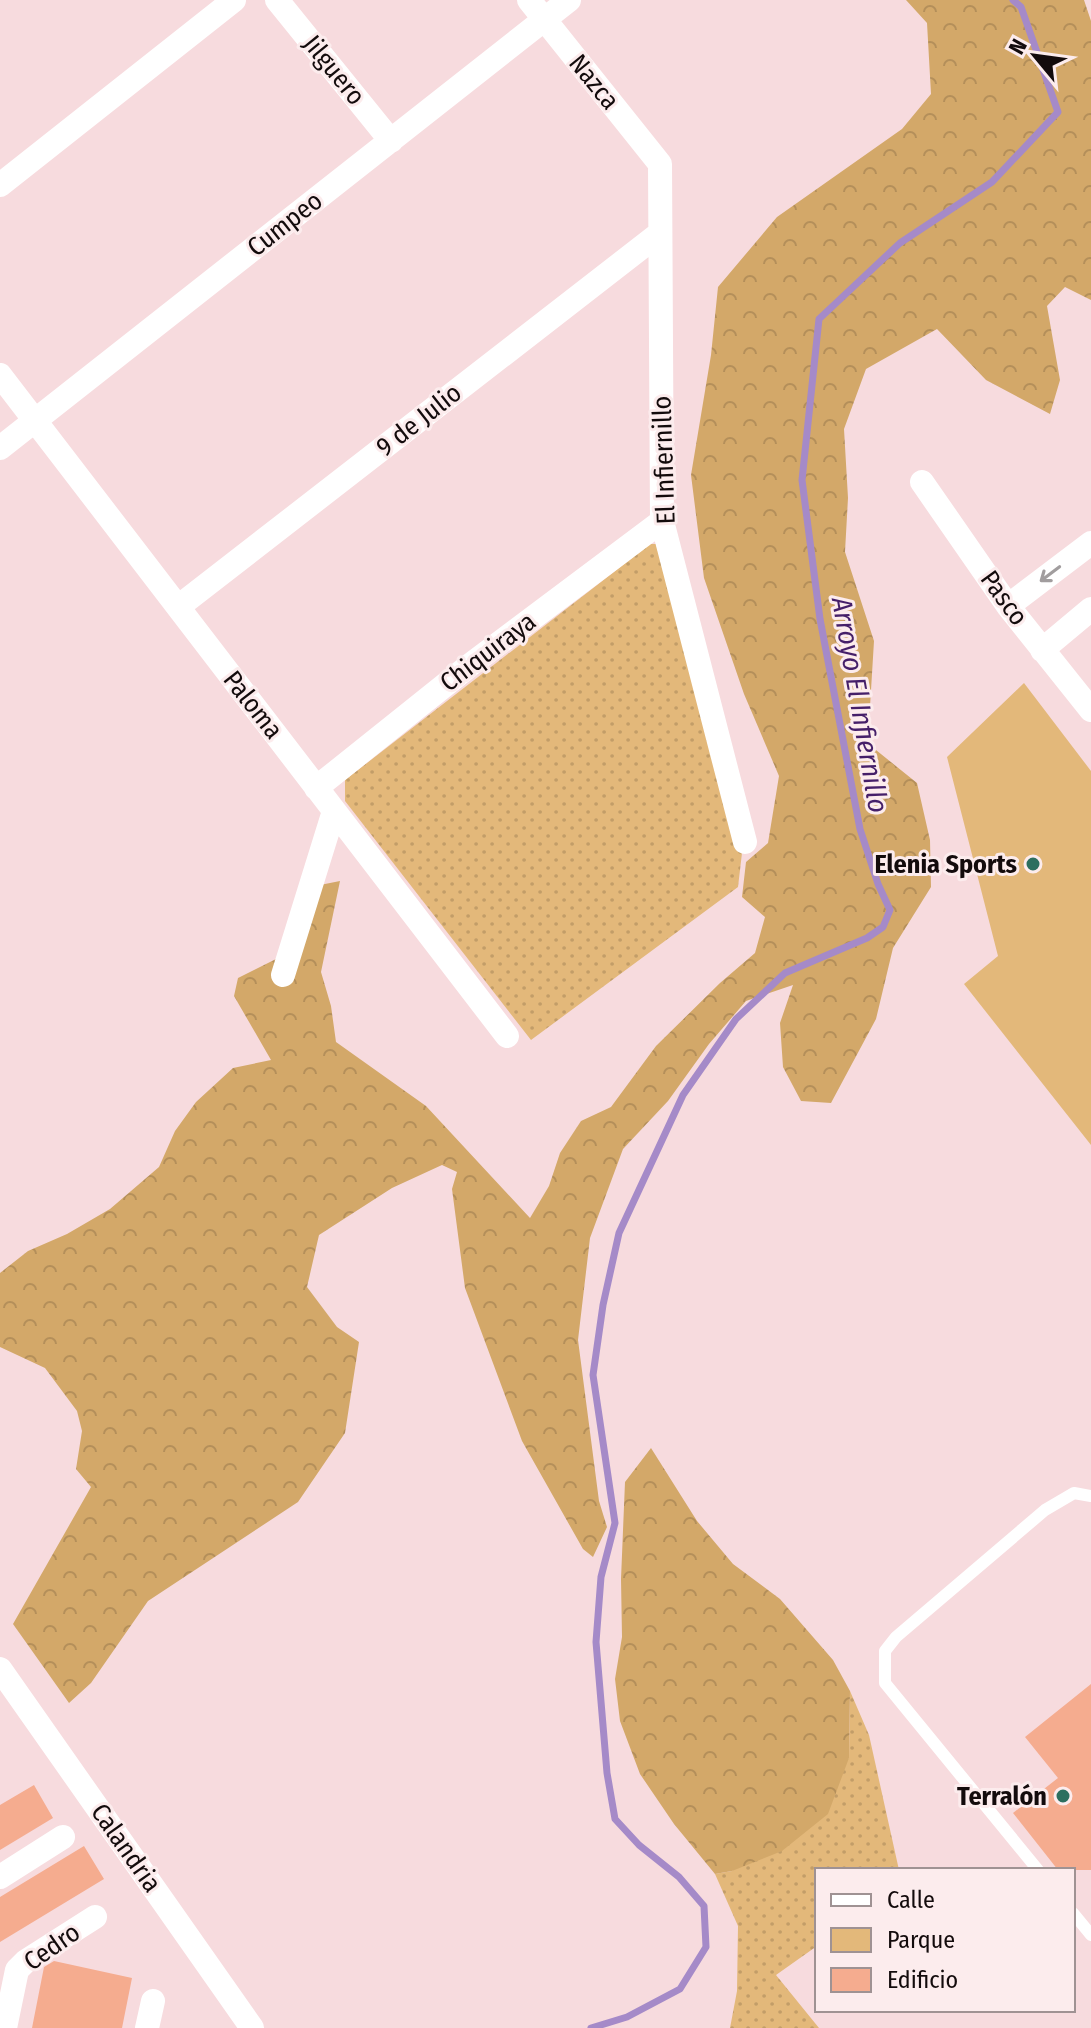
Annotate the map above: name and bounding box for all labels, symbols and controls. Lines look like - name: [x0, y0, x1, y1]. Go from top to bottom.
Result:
- north arrow: [995, 16, 1075, 96]
- street label: Jilguero: [296, 29, 372, 111]
- text: N: [1003, 34, 1033, 59]
- street label: Nazca: [562, 48, 626, 116]
- street label: Cumpeo: [241, 185, 329, 263]
- street label: 9 de Julio: [370, 377, 468, 463]
- street label: El Infiernillo: [646, 395, 682, 525]
- street label: Pasco: [974, 565, 1034, 631]
- one-way arrow: [1039, 566, 1061, 583]
- water label: Arroyo El Infiernillo: [825, 594, 895, 816]
- street label: Chiquiraya: [434, 606, 542, 698]
- street label: Paloma: [217, 665, 289, 745]
- place label: Elenia Sports: [875, 849, 1017, 880]
- marker: Elenia Sports: [1024, 855, 1042, 873]
- place label: Terralón: [957, 1781, 1047, 1812]
- marker: Terralón: [1054, 1787, 1072, 1805]
- street label: Calandria: [84, 1798, 168, 1898]
- legend: [815, 1868, 1075, 2012]
- text: Calle: [887, 1886, 935, 1914]
- street label: Cedro: [18, 1917, 86, 1977]
- text: Parque: [887, 1926, 955, 1954]
- text: Edificio: [887, 1966, 958, 1994]

